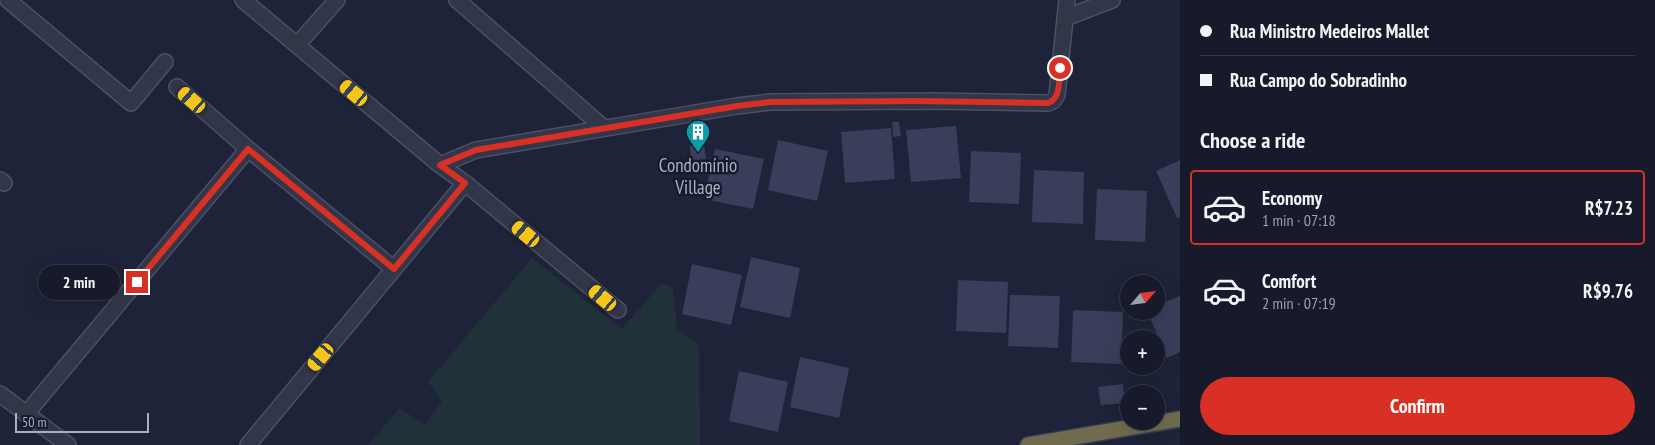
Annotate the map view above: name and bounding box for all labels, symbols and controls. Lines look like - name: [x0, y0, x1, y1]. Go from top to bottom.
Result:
- text: Rua Ministro Medeiros Mallet: [1230, 19, 1429, 43]
- route start: [1049, 57, 1071, 79]
- text: Rua Campo do Sobradinho: [1230, 68, 1407, 92]
- car: [337, 78, 370, 108]
- car: [175, 84, 208, 116]
- building icon: Condomínio Village: [685, 119, 711, 153]
- text: Choose a ride: [1200, 126, 1305, 154]
- place label: Condomínio Village: [659, 153, 737, 199]
- icon: car: [1202, 185, 1247, 230]
- text: Economy: [1262, 186, 1322, 210]
- text: R$7.23: [1585, 196, 1633, 220]
- text: 1 min · 07:18: [1262, 210, 1336, 230]
- car: [509, 219, 542, 249]
- callout: 2 min: [37, 264, 120, 300]
- icon: car: [1202, 268, 1247, 313]
- text: Comfort: [1262, 269, 1316, 293]
- route end: [126, 271, 148, 293]
- text: 2 min: [63, 272, 95, 292]
- north arrow: [1120, 275, 1165, 320]
- map controls: [1120, 275, 1165, 430]
- text: R$9.76: [1583, 279, 1633, 303]
- car: [586, 283, 619, 313]
- text: 2 min · 07:19: [1262, 293, 1336, 313]
- button: +: [1120, 330, 1165, 375]
- car: [305, 341, 336, 373]
- button: Confirm: [1200, 377, 1635, 435]
- button: −: [1120, 385, 1165, 430]
- scale bar: [15, 410, 149, 433]
- text: 50 m: [22, 413, 47, 431]

